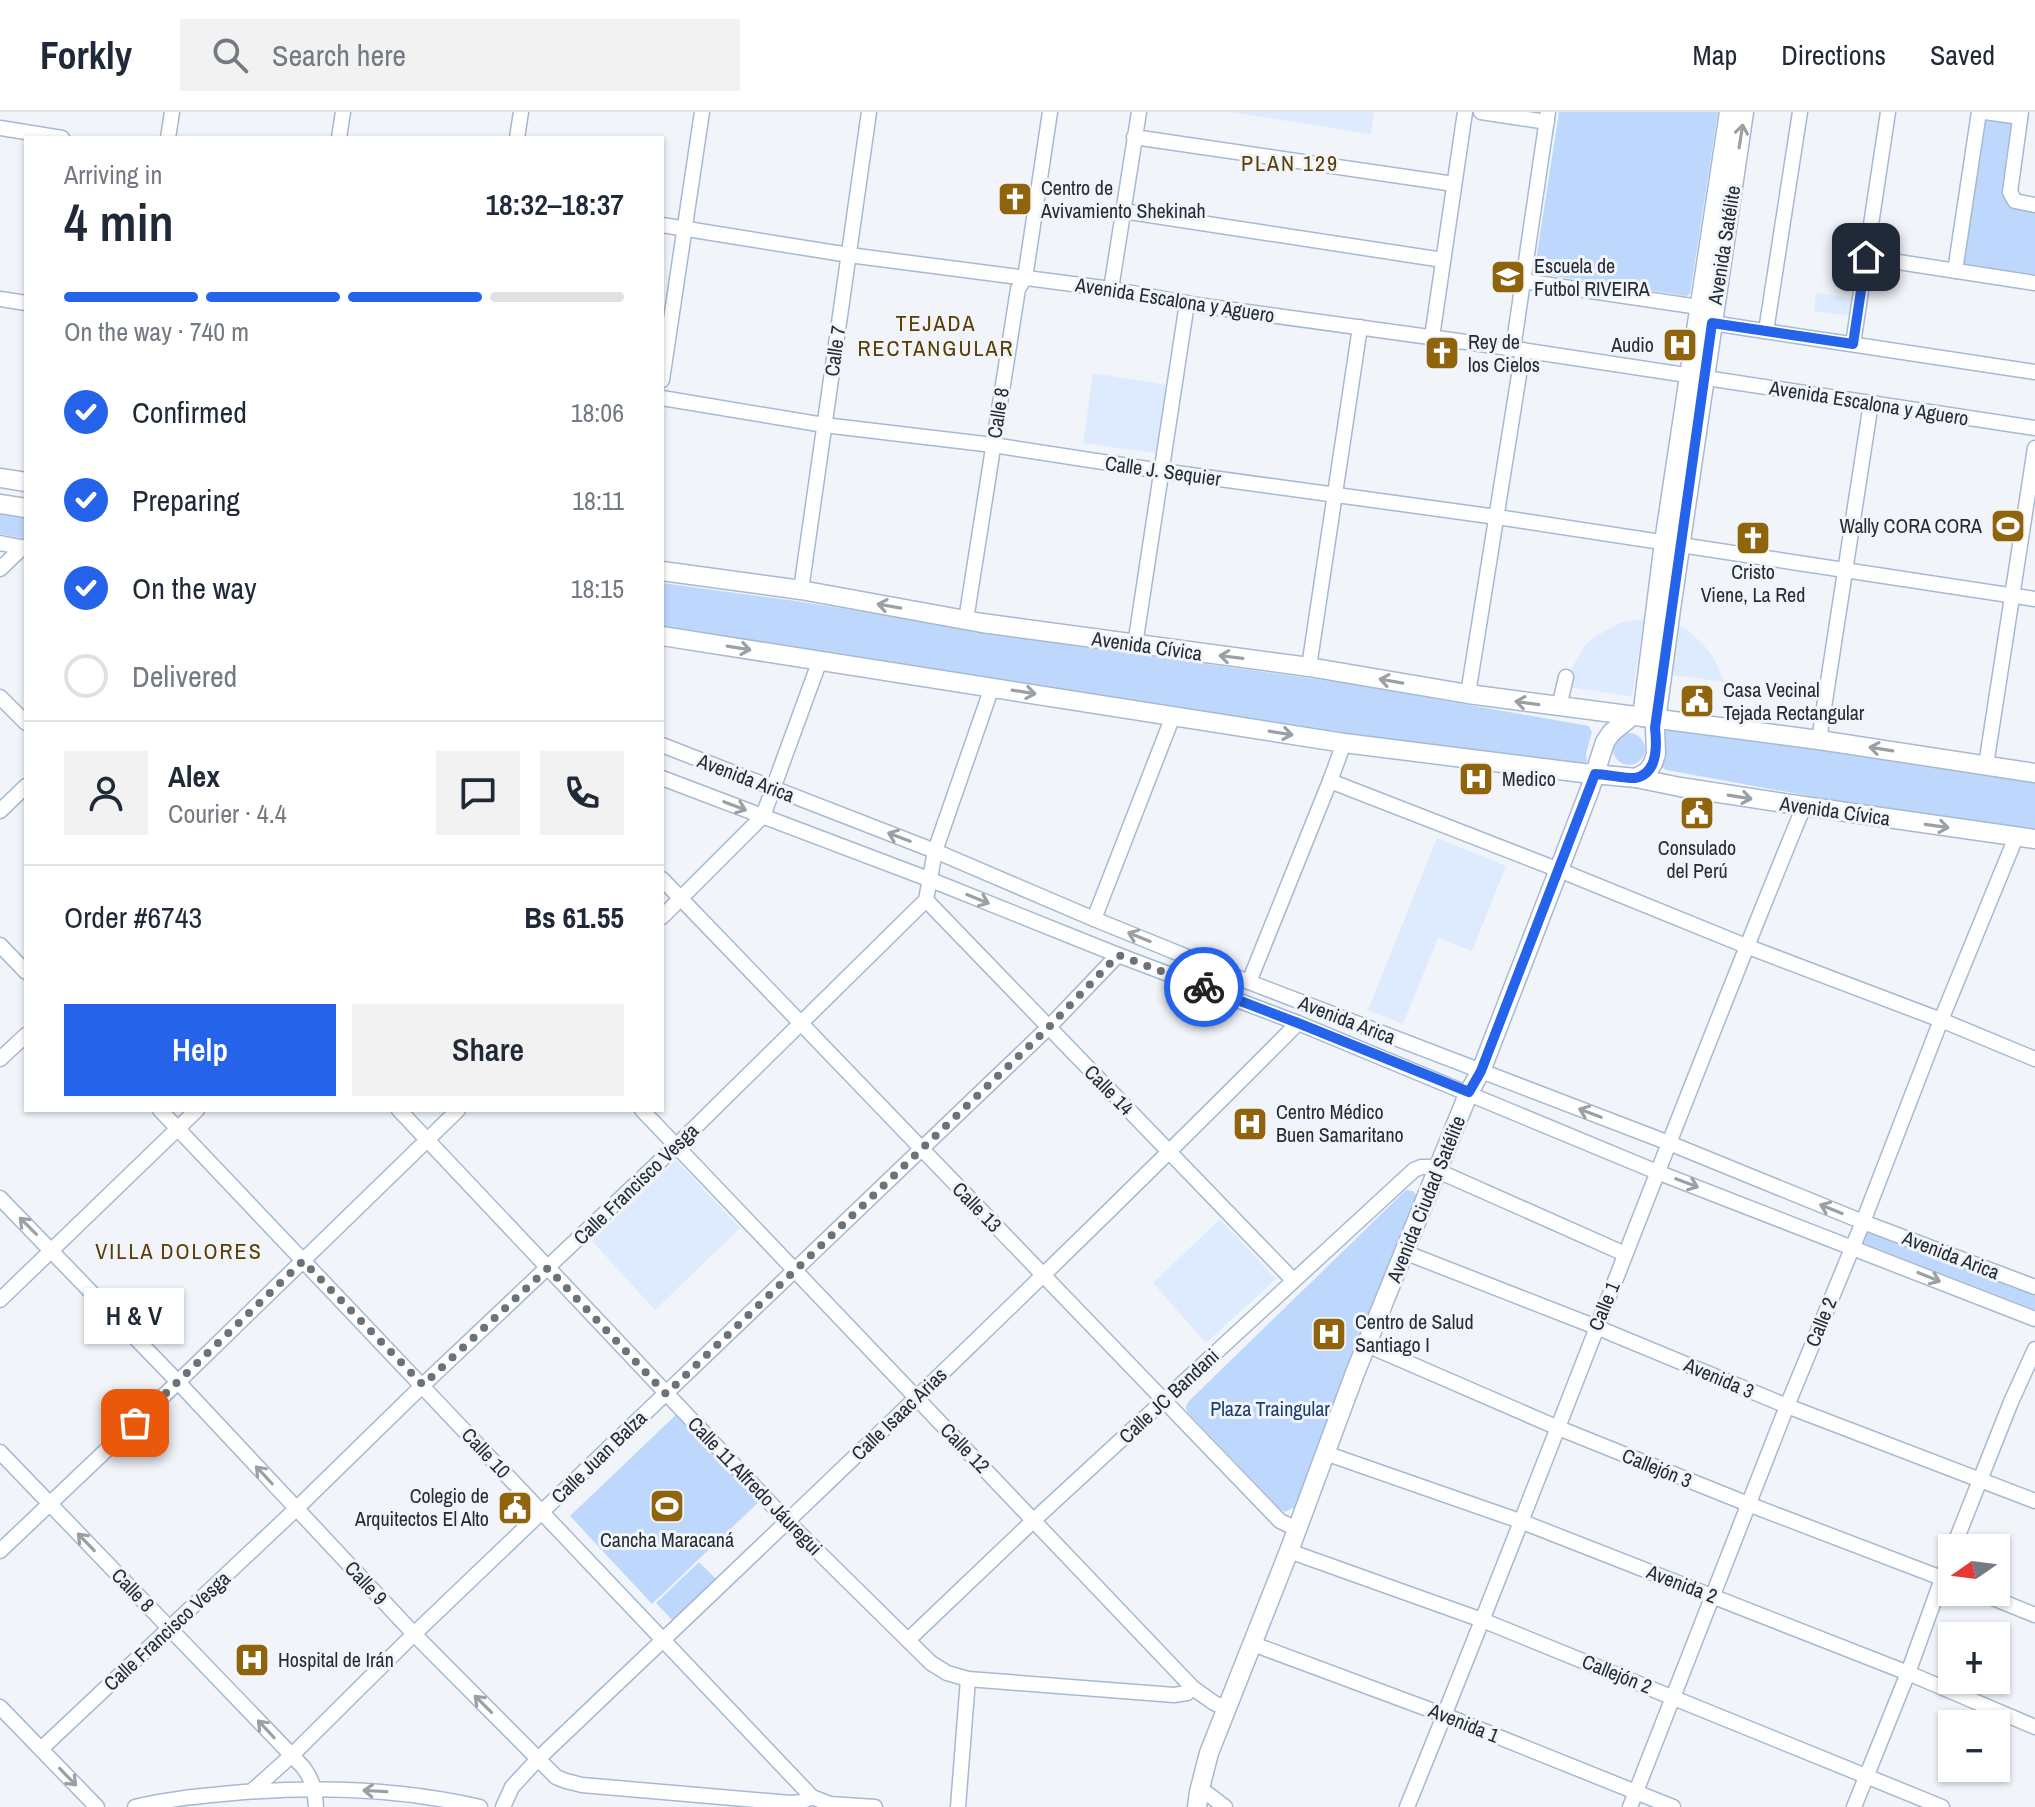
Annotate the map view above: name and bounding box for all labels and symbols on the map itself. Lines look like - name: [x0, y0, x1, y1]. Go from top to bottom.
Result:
- one-way arrow: [1734, 123, 1749, 149]
- district label: PLAN 129: [1241, 148, 1339, 178]
- place label: Centro de Avivamiento Shekinah: [1040, 174, 1206, 224]
- church icon: Centro de Avivamiento Shekinah: [996, 180, 1034, 218]
- street label: Avenida Satélite: [1701, 184, 1746, 307]
- pin: [1832, 223, 1900, 291]
- place label: Escuela de Futbol RIVEIRA: [1534, 252, 1650, 302]
- school or university icon: Escuela de Futbol RIVEIRA: [1489, 258, 1527, 296]
- street label: Avenida Escalona y Aguero: [1073, 270, 1277, 329]
- district label: TEJADA RECTANGULAR: [858, 308, 1015, 363]
- street label: Calle 7: [818, 324, 851, 378]
- hospital icon: Audio: [1661, 326, 1699, 364]
- place label: Rey de los Cielos: [1468, 328, 1540, 378]
- place label: Audio: [1610, 331, 1654, 358]
- church icon: Rey de los Cielos: [1423, 334, 1461, 372]
- street label: Avenida Escalona y Aguero: [1767, 373, 1971, 432]
- street label: Calle 8: [980, 386, 1015, 440]
- street label: Calle J. Sequier: [1103, 449, 1223, 492]
- sports icon: Wally CORA CORA: [1989, 507, 2027, 545]
- place label: Wally CORA CORA: [1840, 512, 1982, 539]
- church icon: Cristo Viene, La Red: [1734, 519, 1772, 557]
- place label: Cristo Viene, La Red: [1701, 558, 1805, 608]
- one-way arrow: [877, 598, 903, 613]
- street label: Avenida Cívica: [1089, 624, 1204, 667]
- one-way arrow: [726, 641, 751, 656]
- one-way arrow: [1219, 649, 1245, 664]
- one-way arrow: [1379, 673, 1404, 688]
- place label: Casa Vecinal Tejada Rectangular: [1723, 676, 1865, 726]
- public building icon: Casa Vecinal Tejada Rectangular: [1678, 682, 1716, 720]
- one-way arrow: [1011, 685, 1036, 700]
- one-way arrow: [1515, 695, 1540, 710]
- one-way arrow: [1267, 726, 1293, 741]
- one-way arrow: [1869, 741, 1894, 756]
- street label: Avenida Arica: [693, 746, 799, 808]
- hospital icon: Medico: [1457, 760, 1495, 798]
- place label: Medico: [1502, 765, 1556, 792]
- street label: Avenida Cívica: [1777, 789, 1892, 832]
- one-way arrow: [1727, 790, 1752, 805]
- public building icon: Consulado del Perú: [1678, 794, 1716, 832]
- one-way arrow: [722, 800, 747, 814]
- one-way arrow: [1924, 819, 1949, 834]
- one-way arrow: [887, 829, 912, 843]
- place label: Consulado del Perú: [1658, 834, 1736, 884]
- one-way arrow: [965, 892, 990, 907]
- one-way arrow: [1127, 929, 1152, 944]
- courier: [1164, 947, 1244, 1027]
- street label: Avenida Arica: [1294, 988, 1400, 1050]
- street label: Calle 14: [1079, 1059, 1140, 1121]
- place label: Centro Médico Buen Samaritano: [1276, 1098, 1404, 1148]
- hospital icon: Centro Médico Buen Samaritano: [1231, 1105, 1269, 1143]
- one-way arrow: [1578, 1105, 1603, 1119]
- street label: Avenida Ciudad Satélite: [1379, 1111, 1471, 1287]
- street label: Calle Francisco Vesga: [567, 1117, 704, 1250]
- street label: Calle 13: [947, 1176, 1008, 1238]
- one-way arrow: [1674, 1177, 1699, 1191]
- one-way arrow: [1819, 1201, 1844, 1216]
- one-way arrow: [18, 1216, 37, 1236]
- street label: Avenida Arica: [1898, 1223, 2004, 1285]
- district label: VILLA DOLORES: [95, 1236, 263, 1266]
- one-way arrow: [1916, 1271, 1941, 1285]
- street label: Calle 1: [1581, 1277, 1626, 1335]
- callout: H & V: [85, 1287, 185, 1343]
- street label: Calle 2: [1798, 1293, 1843, 1351]
- place label: Centro de Salud Santiago I: [1355, 1308, 1474, 1358]
- hospital icon: Centro de Salud Santiago I: [1310, 1315, 1348, 1353]
- street label: Calle JC Bandani: [1113, 1342, 1225, 1449]
- street label: Avenida 3: [1679, 1350, 1758, 1404]
- street label: Calle Isaac Arias: [845, 1361, 952, 1466]
- pin: [101, 1389, 169, 1457]
- park label: Plaza Traingular: [1210, 1395, 1330, 1422]
- street label: Calle Juan Balza: [545, 1404, 652, 1509]
- street label: Calle 11 Alfredo Jáuregui: [682, 1410, 829, 1561]
- street label: Calle 12: [935, 1417, 996, 1479]
- street label: Calle 10: [456, 1421, 517, 1484]
- street label: Callejón 3: [1618, 1441, 1696, 1494]
- one-way arrow: [256, 1466, 274, 1486]
- place label: Colegio de Arquitectos El Alto: [354, 1482, 489, 1532]
- sports icon: Cancha Maracaná: [648, 1487, 686, 1525]
- public building icon: Colegio de Arquitectos El Alto: [496, 1489, 534, 1527]
- place label: Cancha Maracaná: [600, 1526, 734, 1553]
- one-way arrow: [76, 1532, 95, 1552]
- north arrow: [1938, 1534, 2010, 1606]
- street label: Calle 9: [339, 1555, 394, 1611]
- street label: Avenida 2: [1642, 1557, 1721, 1609]
- street label: Calle 8: [106, 1562, 161, 1617]
- street label: Calle Francisco Vesga: [97, 1565, 236, 1696]
- hospital icon: Hospital de Irán: [233, 1641, 271, 1679]
- place label: Hospital de Irán: [278, 1646, 394, 1673]
- street label: Callejón 2: [1578, 1647, 1656, 1700]
- one-way arrow: [474, 1695, 493, 1714]
- street label: Avenida 1: [1424, 1696, 1503, 1749]
- one-way arrow: [257, 1720, 276, 1739]
- one-way arrow: [58, 1767, 77, 1786]
- one-way arrow: [362, 1783, 389, 1798]

